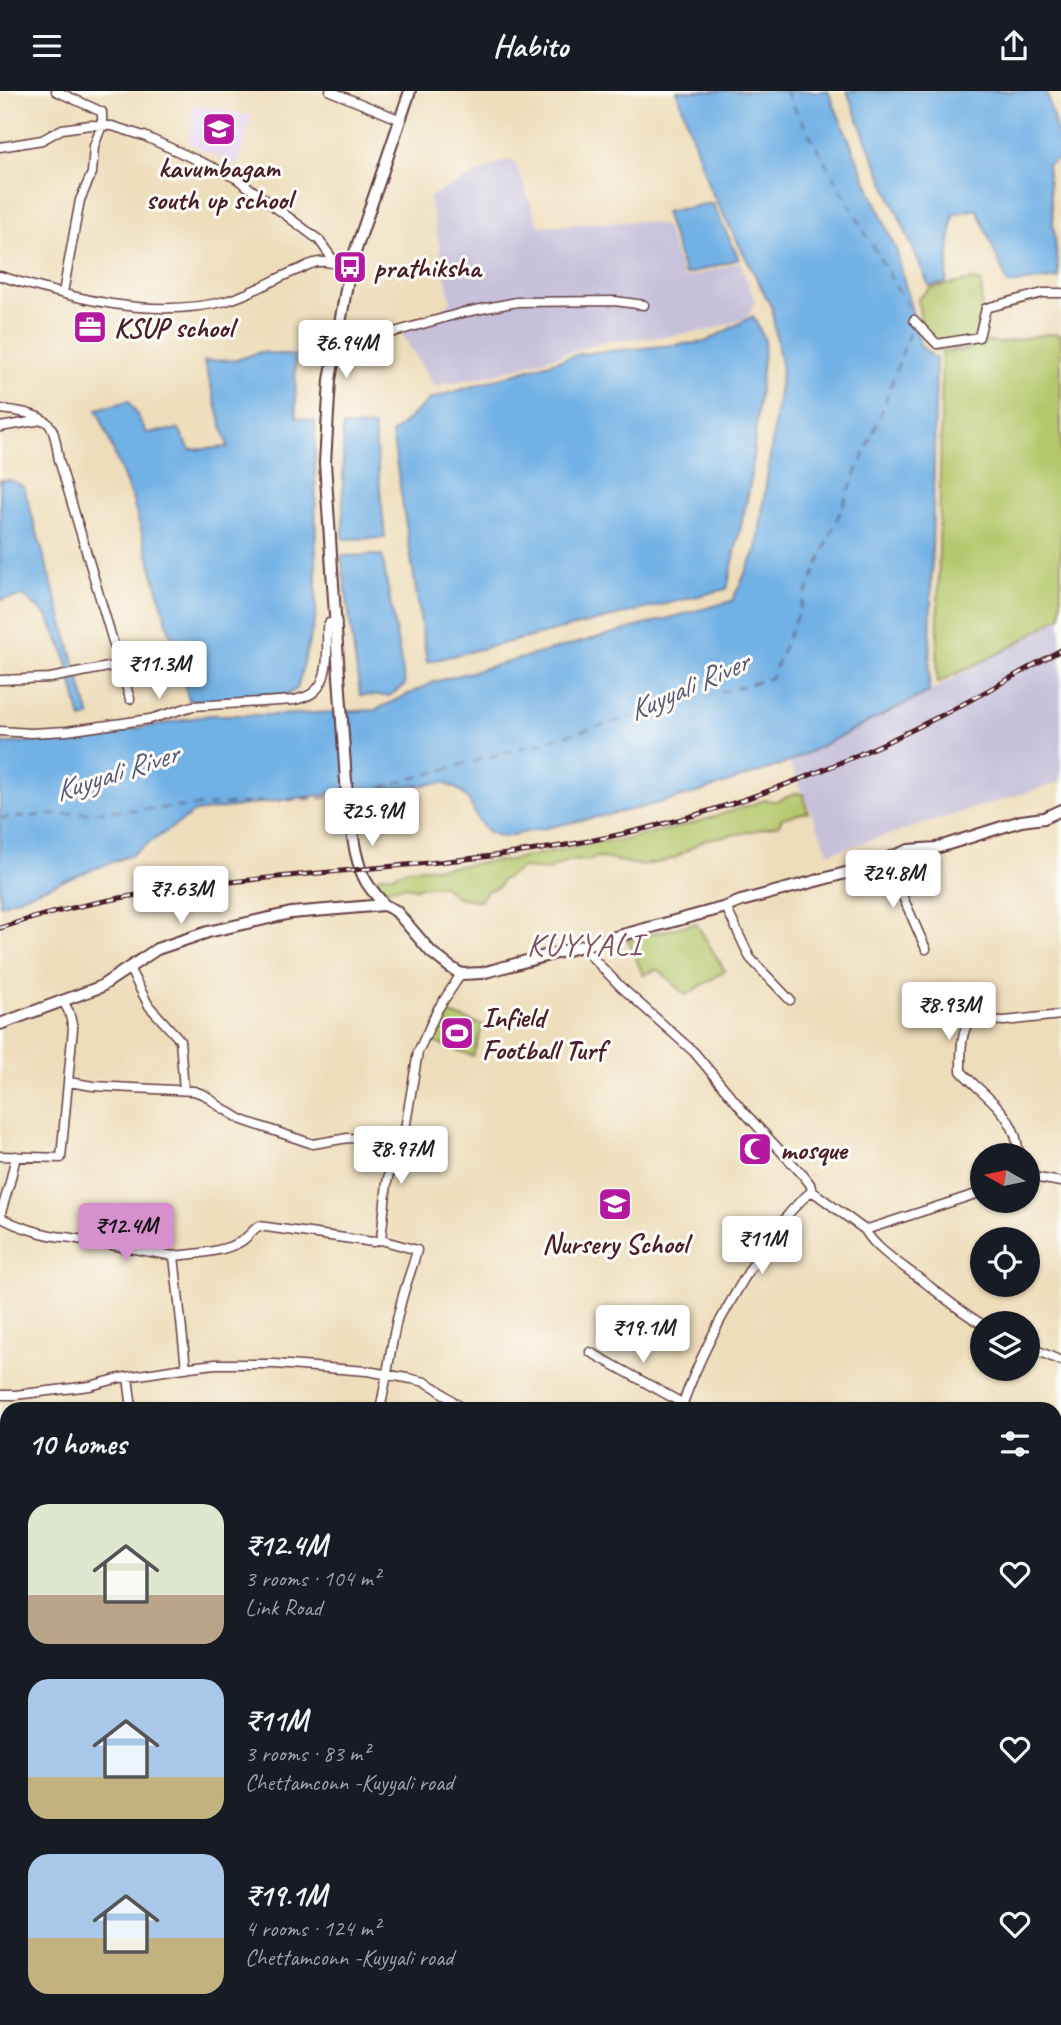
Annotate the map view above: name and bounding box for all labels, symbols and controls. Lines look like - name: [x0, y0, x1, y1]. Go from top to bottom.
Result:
- text: Habito: [493, 25, 568, 66]
- icon: menu: [28, 27, 66, 65]
- icon: share: [995, 27, 1033, 65]
- school or university icon: kavumbagam south up school: [200, 110, 238, 148]
- place label: kavumbagam south up school: [146, 150, 297, 217]
- bus stop icon: prathiksha: [331, 248, 369, 286]
- place label: prathiksha: [374, 250, 483, 285]
- office icon: KSUP school: [71, 308, 109, 346]
- place label: KSUP school: [114, 310, 239, 345]
- pin: ₹6.94M: [289, 321, 403, 380]
- text: ₹6.94M: [315, 328, 377, 357]
- pin: ₹11.3M: [102, 641, 216, 701]
- water label: Kuyyali River: [622, 641, 758, 729]
- text: ₹11.3M: [128, 649, 190, 678]
- water label: Kuyyali River: [50, 733, 186, 810]
- pin: ₹25.9M: [315, 789, 429, 848]
- text: ₹25.9M: [341, 796, 403, 825]
- pin: ₹24.8M: [836, 851, 950, 910]
- text: ₹24.8M: [862, 858, 924, 887]
- pin: ₹7.63M: [124, 867, 238, 926]
- text: ₹7.63M: [149, 874, 213, 903]
- district label: KUYYALI: [527, 924, 648, 965]
- pin: ₹8.93M: [892, 983, 1006, 1042]
- text: ₹8.93M: [918, 990, 980, 1019]
- place label: Infield Football Turf: [482, 1000, 611, 1067]
- sports icon: Infield Football Turf: [438, 1014, 476, 1052]
- pin: ₹8.97M: [344, 1127, 458, 1186]
- mosque icon: mosque: [736, 1130, 774, 1168]
- place label: mosque: [780, 1132, 849, 1167]
- text: ₹8.97M: [370, 1134, 432, 1163]
- north arrow: [970, 1143, 1040, 1213]
- map controls: [970, 1143, 1040, 1381]
- school or university icon: Nursery School: [596, 1185, 634, 1223]
- pin: ₹12.4M: [69, 1203, 183, 1263]
- text: ₹12.4M: [95, 1211, 157, 1240]
- pin: ₹11M: [721, 1217, 803, 1276]
- text: ₹11M: [738, 1224, 786, 1253]
- place label: Nursery School: [542, 1226, 694, 1261]
- button: locate: [970, 1227, 1040, 1297]
- pin: ₹19.1M: [586, 1305, 700, 1365]
- button: layers: [970, 1311, 1040, 1381]
- text: ₹19.1M: [612, 1313, 674, 1342]
- text: 10 homes: [28, 1425, 126, 1463]
- icon: filters: [996, 1425, 1034, 1463]
- text: ₹12.4M: [245, 1526, 327, 1564]
- icon: home: [84, 1532, 168, 1616]
- icon: heart: [996, 1555, 1034, 1593]
- text: 3 rooms · 104 m²: [245, 1564, 380, 1593]
- text: Link Road: [245, 1593, 322, 1622]
- text: ₹11M: [245, 1701, 307, 1739]
- icon: home: [84, 1707, 168, 1791]
- icon: heart: [996, 1730, 1034, 1768]
- text: 3 rooms · 83 m²: [245, 1739, 369, 1768]
- text: Chettamconn -Kuyyali road: [245, 1768, 453, 1797]
- text: ₹19.1M: [245, 1876, 326, 1914]
- icon: home: [84, 1882, 168, 1966]
- icon: heart: [996, 1905, 1034, 1943]
- text: 4 rooms · 124 m²: [245, 1914, 380, 1943]
- text: Chettamconn -Kuyyali road: [245, 1943, 453, 1972]

